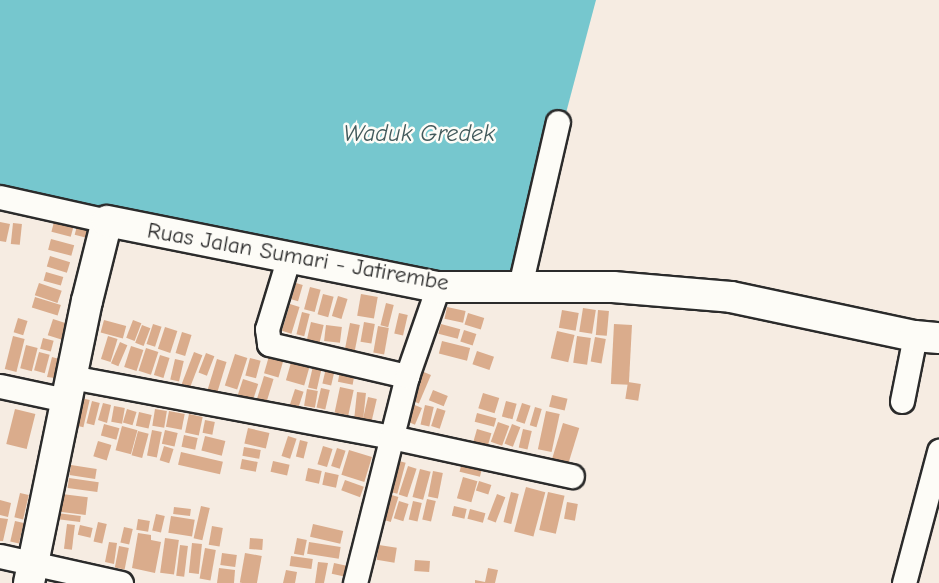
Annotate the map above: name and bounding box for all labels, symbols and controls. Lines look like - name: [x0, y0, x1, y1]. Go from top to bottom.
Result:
- water label: Waduk Gredek: [343, 120, 495, 148]
- street label: Ruas Jalan Sumari - Jatirembe: [145, 217, 451, 297]

